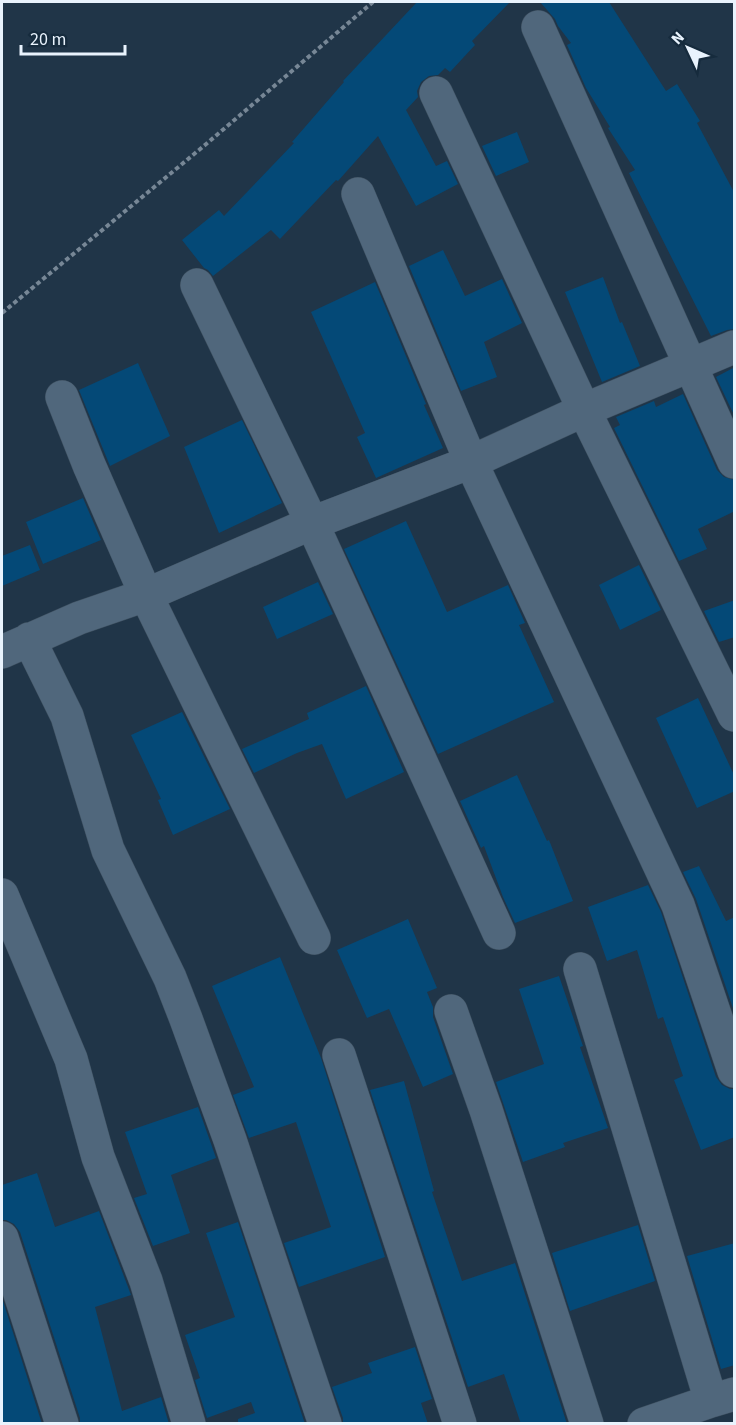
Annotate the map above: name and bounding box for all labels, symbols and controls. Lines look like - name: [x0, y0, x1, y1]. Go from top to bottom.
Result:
- scale bar: [21, 18, 124, 56]
- north arrow: [658, 18, 718, 78]
- text: 20 m: [30, 27, 66, 52]
- text: N: [666, 27, 690, 50]

